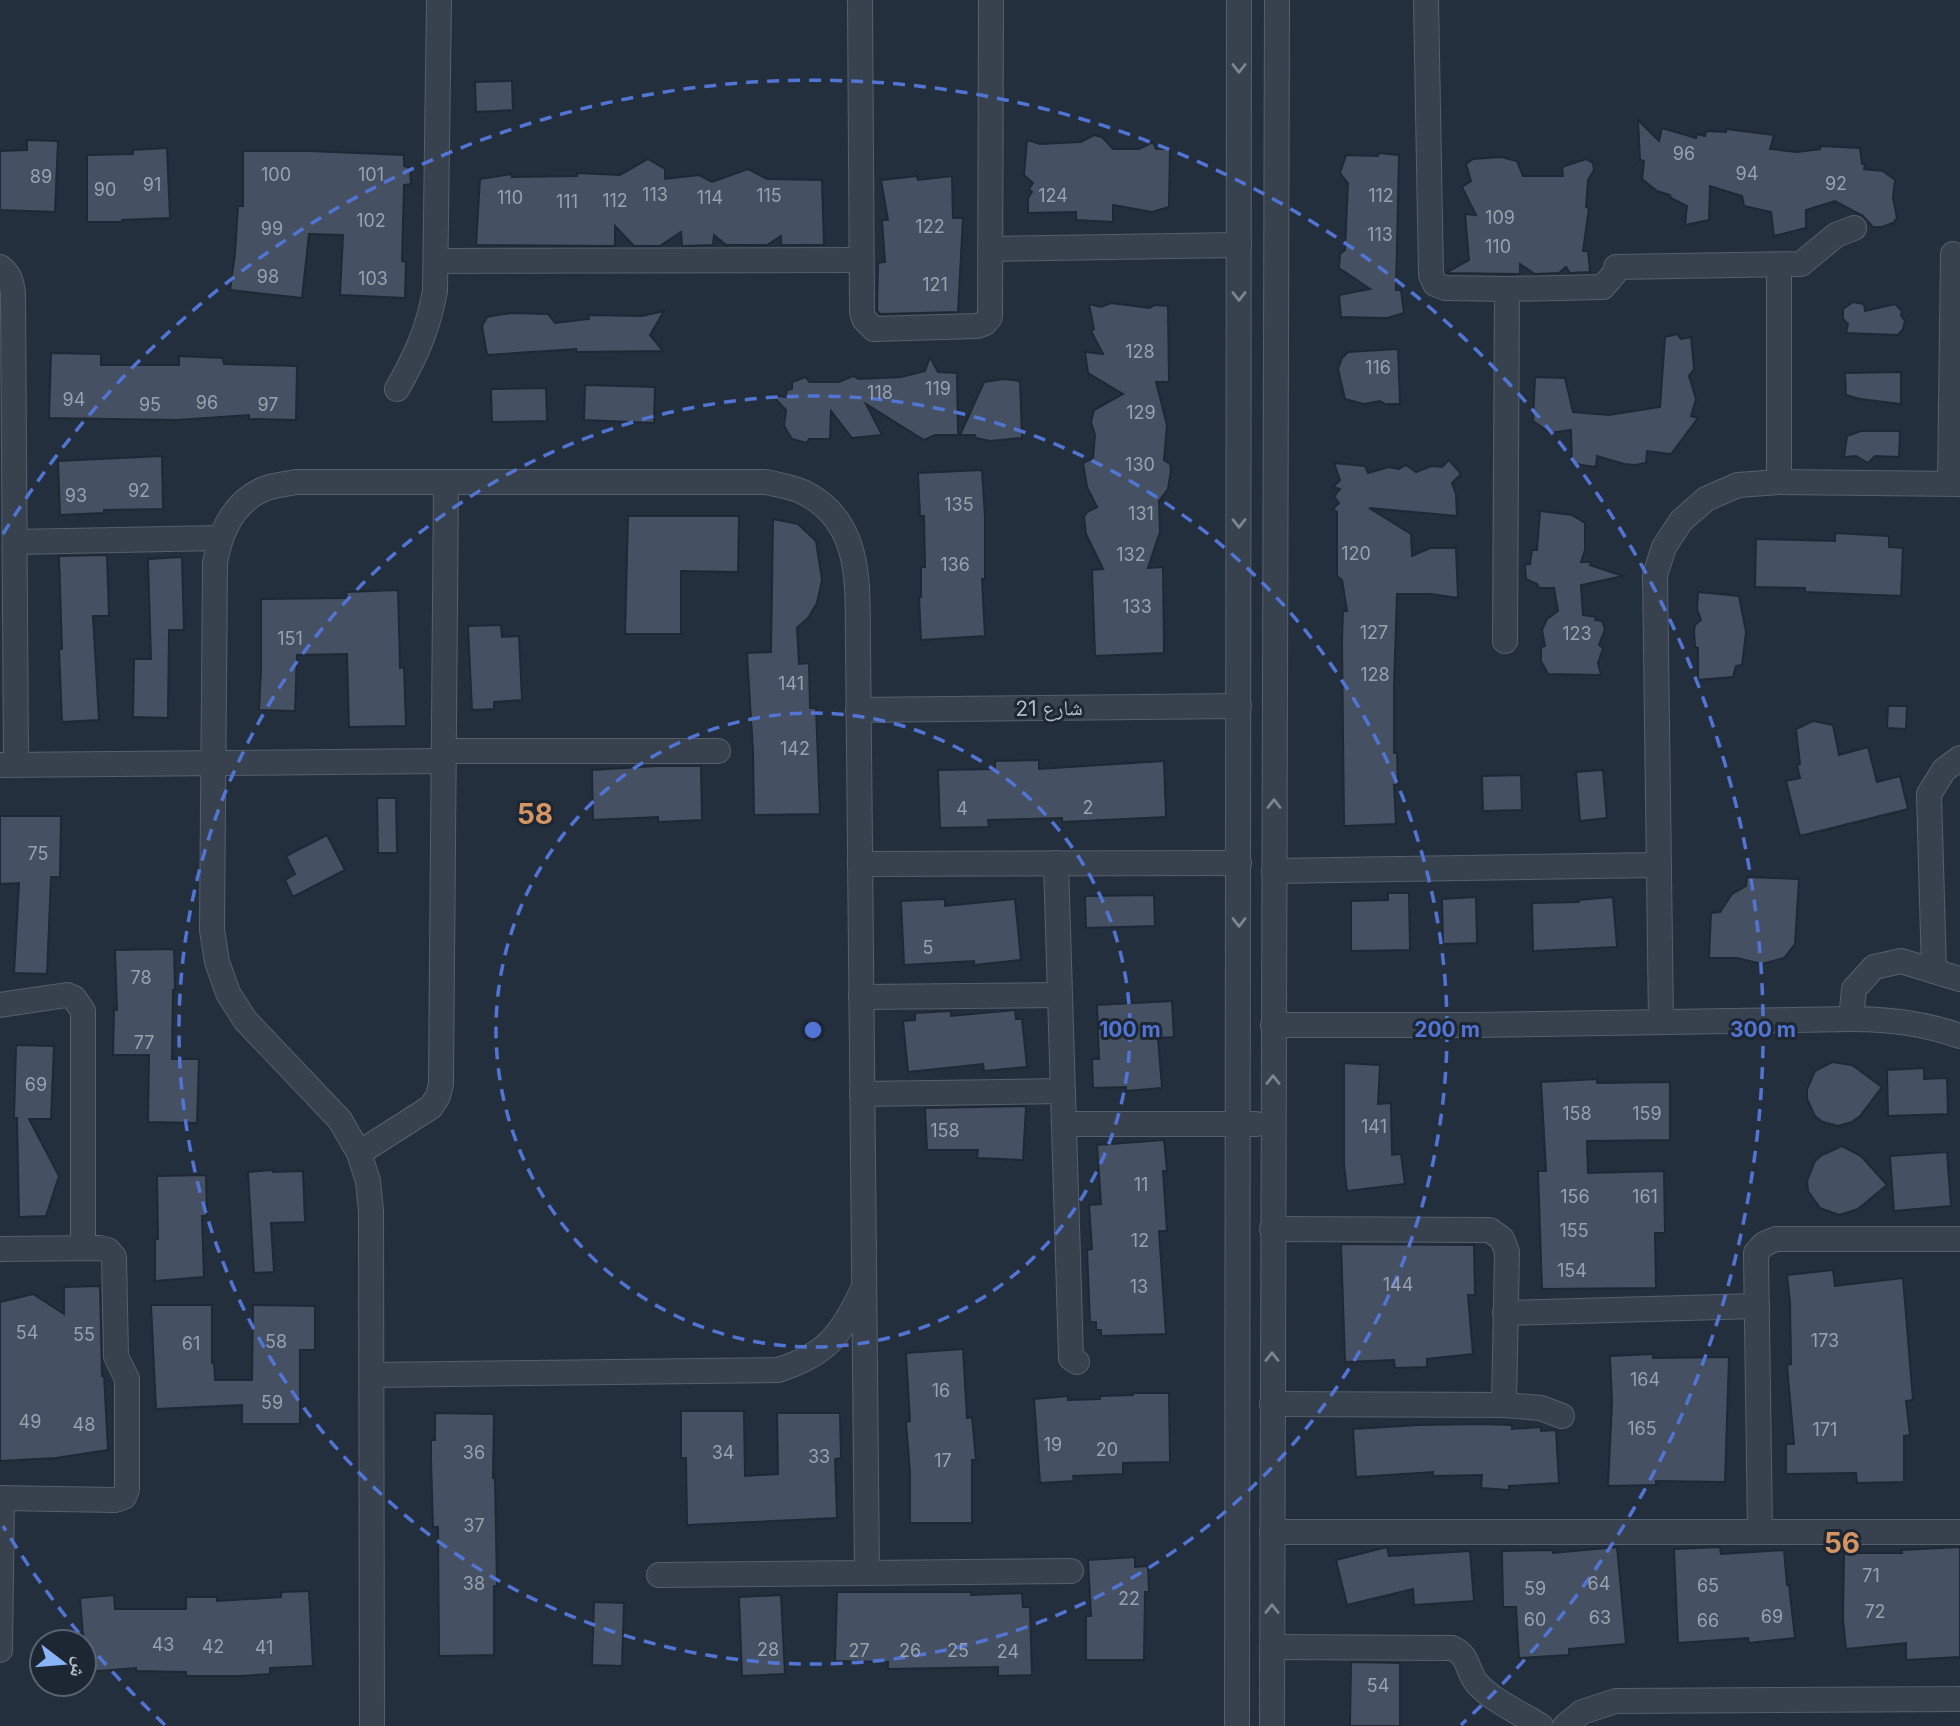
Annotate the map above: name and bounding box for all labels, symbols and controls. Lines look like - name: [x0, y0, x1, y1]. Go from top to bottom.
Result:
- one-way arrow: [1231, 63, 1247, 74]
- house number: 96: [1673, 143, 1695, 164]
- house number: 94: [1736, 163, 1758, 184]
- house number: 100: [261, 164, 291, 185]
- house number: 101: [358, 164, 384, 185]
- house number: 89: [30, 166, 52, 187]
- house number: 92: [1825, 173, 1847, 194]
- house number: 91: [143, 174, 161, 195]
- house number: 90: [94, 179, 116, 200]
- house number: 113: [642, 184, 668, 205]
- house number: 115: [756, 185, 782, 206]
- house number: 124: [1038, 185, 1068, 206]
- house number: 112: [1368, 185, 1394, 206]
- house number: 110: [497, 187, 523, 208]
- house number: 114: [697, 187, 723, 208]
- house number: 112: [602, 190, 628, 211]
- house number: 111: [556, 191, 578, 212]
- house number: 109: [1485, 207, 1515, 228]
- house number: 102: [356, 210, 386, 231]
- house number: 122: [915, 216, 945, 237]
- house number: 99: [261, 218, 283, 239]
- house number: 113: [1367, 224, 1393, 245]
- house number: 110: [1485, 236, 1511, 257]
- house number: 98: [257, 266, 279, 287]
- house number: 103: [358, 268, 388, 289]
- house number: 121: [922, 274, 948, 295]
- one-way arrow: [1231, 291, 1247, 301]
- house number: 128: [1125, 341, 1155, 362]
- house number: 116: [1365, 357, 1391, 378]
- house number: 119: [925, 378, 951, 399]
- house number: 118: [867, 382, 893, 403]
- house number: 94: [63, 389, 85, 410]
- house number: 96: [196, 392, 218, 413]
- house number: 95: [139, 394, 161, 415]
- house number: 97: [258, 394, 279, 415]
- house number: 129: [1126, 402, 1156, 423]
- house number: 130: [1125, 454, 1155, 475]
- house number: 92: [128, 480, 150, 501]
- house number: 93: [65, 485, 87, 506]
- house number: 135: [944, 494, 974, 515]
- house number: 131: [1128, 503, 1154, 524]
- one-way arrow: [1231, 518, 1247, 529]
- house number: 120: [1341, 543, 1371, 564]
- house number: 132: [1116, 544, 1146, 565]
- house number: 136: [940, 554, 970, 575]
- house number: 133: [1122, 596, 1152, 617]
- house number: 127: [1360, 622, 1388, 643]
- house number: 123: [1562, 623, 1592, 644]
- house number: 151: [277, 628, 303, 649]
- house number: 128: [1360, 664, 1390, 685]
- house number: 141: [778, 673, 804, 694]
- street label: شارع 21: [1015, 695, 1083, 722]
- house number: 142: [780, 738, 810, 759]
- district label: 58: [517, 797, 553, 831]
- house number: 2: [1083, 797, 1093, 818]
- house number: 4: [956, 798, 968, 819]
- one-way arrow: [1266, 798, 1282, 809]
- house number: 75: [28, 843, 48, 864]
- one-way arrow: [1231, 917, 1247, 928]
- house number: 5: [923, 937, 933, 958]
- house number: 78: [130, 967, 152, 988]
- text: 100 m: [1099, 1017, 1161, 1042]
- text: 200 m: [1414, 1017, 1480, 1042]
- text: 300 m: [1730, 1017, 1796, 1042]
- centre of rings: [801, 1018, 825, 1042]
- house number: 77: [134, 1032, 154, 1053]
- house number: 69: [25, 1074, 47, 1095]
- one-way arrow: [1265, 1075, 1281, 1085]
- house number: 158: [1562, 1103, 1592, 1124]
- house number: 159: [1632, 1103, 1662, 1124]
- house number: 141: [1361, 1116, 1387, 1137]
- house number: 158: [930, 1120, 960, 1141]
- house number: 11: [1134, 1174, 1148, 1195]
- house number: 156: [1560, 1186, 1590, 1207]
- house number: 161: [1632, 1186, 1658, 1207]
- house number: 155: [1559, 1220, 1589, 1241]
- house number: 12: [1131, 1230, 1149, 1251]
- house number: 154: [1557, 1260, 1587, 1281]
- house number: 144: [1383, 1274, 1413, 1295]
- house number: 13: [1130, 1276, 1148, 1297]
- house number: 54: [16, 1322, 38, 1343]
- house number: 55: [73, 1324, 95, 1345]
- house number: 173: [1811, 1330, 1839, 1351]
- house number: 58: [265, 1331, 287, 1352]
- house number: 61: [182, 1333, 200, 1354]
- one-way arrow: [1264, 1351, 1280, 1362]
- house number: 164: [1630, 1369, 1660, 1390]
- house number: 16: [932, 1380, 950, 1401]
- house number: 59: [261, 1392, 283, 1413]
- house number: 49: [19, 1411, 41, 1432]
- house number: 48: [73, 1414, 95, 1435]
- house number: 165: [1627, 1418, 1657, 1439]
- house number: 171: [1813, 1419, 1837, 1440]
- house number: 19: [1044, 1434, 1062, 1455]
- house number: 20: [1096, 1439, 1118, 1460]
- house number: 36: [463, 1442, 485, 1463]
- house number: 34: [712, 1442, 734, 1463]
- house number: 33: [808, 1446, 830, 1467]
- house number: 17: [934, 1450, 952, 1471]
- house number: 37: [463, 1515, 485, 1536]
- district label: 56: [1824, 1526, 1860, 1560]
- house number: 71: [1862, 1565, 1880, 1586]
- house number: 38: [463, 1573, 485, 1594]
- house number: 64: [1588, 1573, 1610, 1594]
- house number: 65: [1697, 1575, 1719, 1596]
- house number: 59: [1524, 1578, 1546, 1599]
- house number: 22: [1118, 1588, 1140, 1609]
- house number: 72: [1864, 1601, 1886, 1622]
- one-way arrow: [1264, 1603, 1280, 1614]
- house number: 69: [1761, 1606, 1783, 1627]
- house number: 63: [1589, 1607, 1611, 1628]
- house number: 60: [1524, 1609, 1546, 1630]
- house number: 66: [1697, 1610, 1719, 1631]
- north arrow: [28, 1628, 98, 1698]
- house number: 43: [152, 1634, 174, 1655]
- house number: 42: [202, 1636, 224, 1657]
- house number: 41: [255, 1637, 273, 1658]
- house number: 28: [757, 1639, 779, 1660]
- house number: 27: [848, 1640, 870, 1661]
- house number: 26: [899, 1640, 921, 1661]
- house number: 25: [947, 1640, 969, 1661]
- house number: 24: [997, 1641, 1019, 1662]
- text: ش: [65, 1655, 93, 1680]
- house number: 54: [1367, 1675, 1389, 1696]

